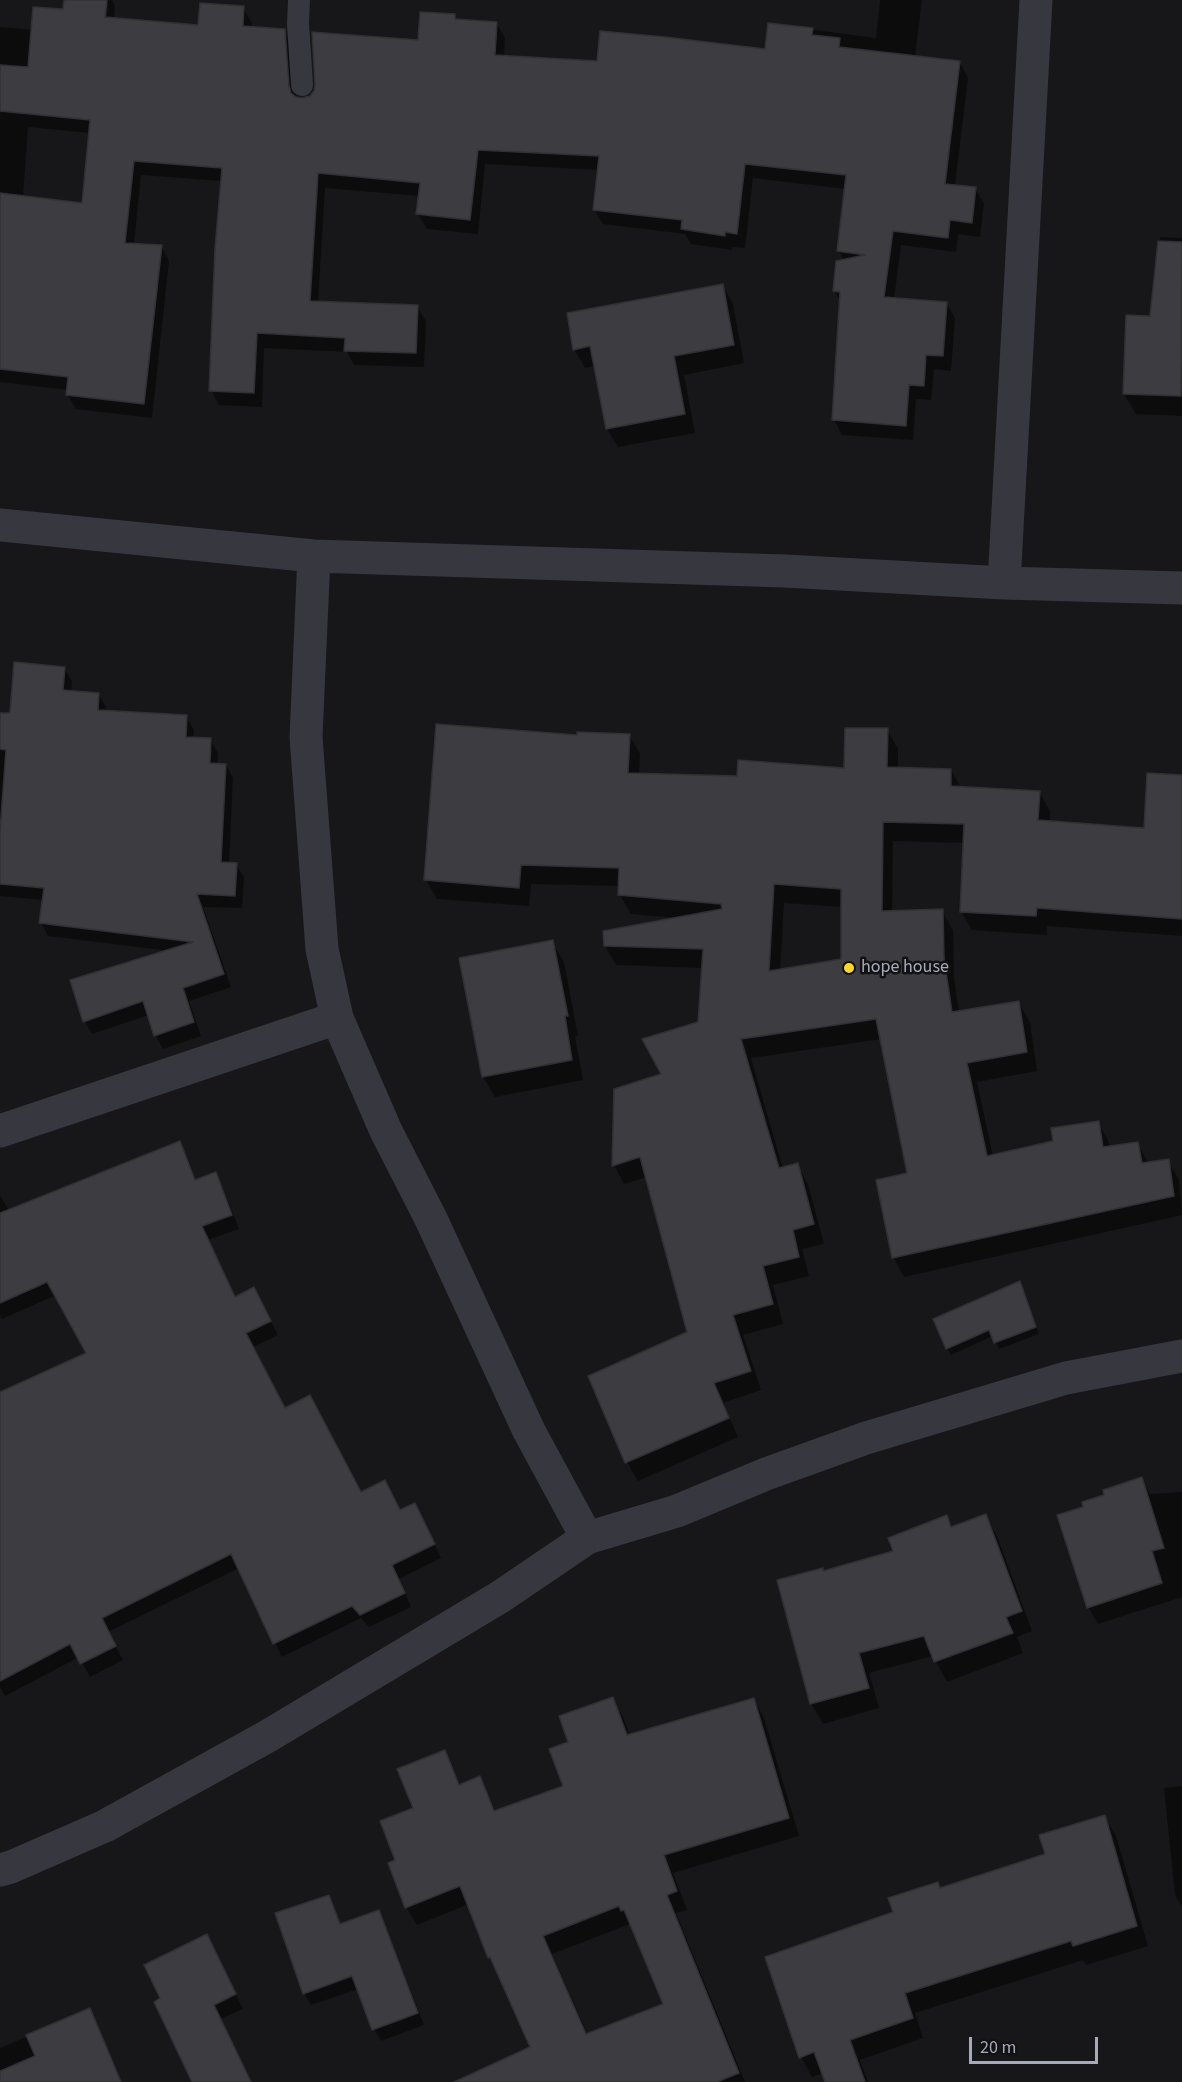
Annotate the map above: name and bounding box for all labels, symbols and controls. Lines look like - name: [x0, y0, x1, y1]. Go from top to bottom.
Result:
- place label: hope house: [861, 957, 949, 979]
- marker: hope house: [842, 961, 856, 975]
- scale bar: [972, 2025, 1101, 2063]
- text: 20 m: [980, 2035, 1016, 2060]

